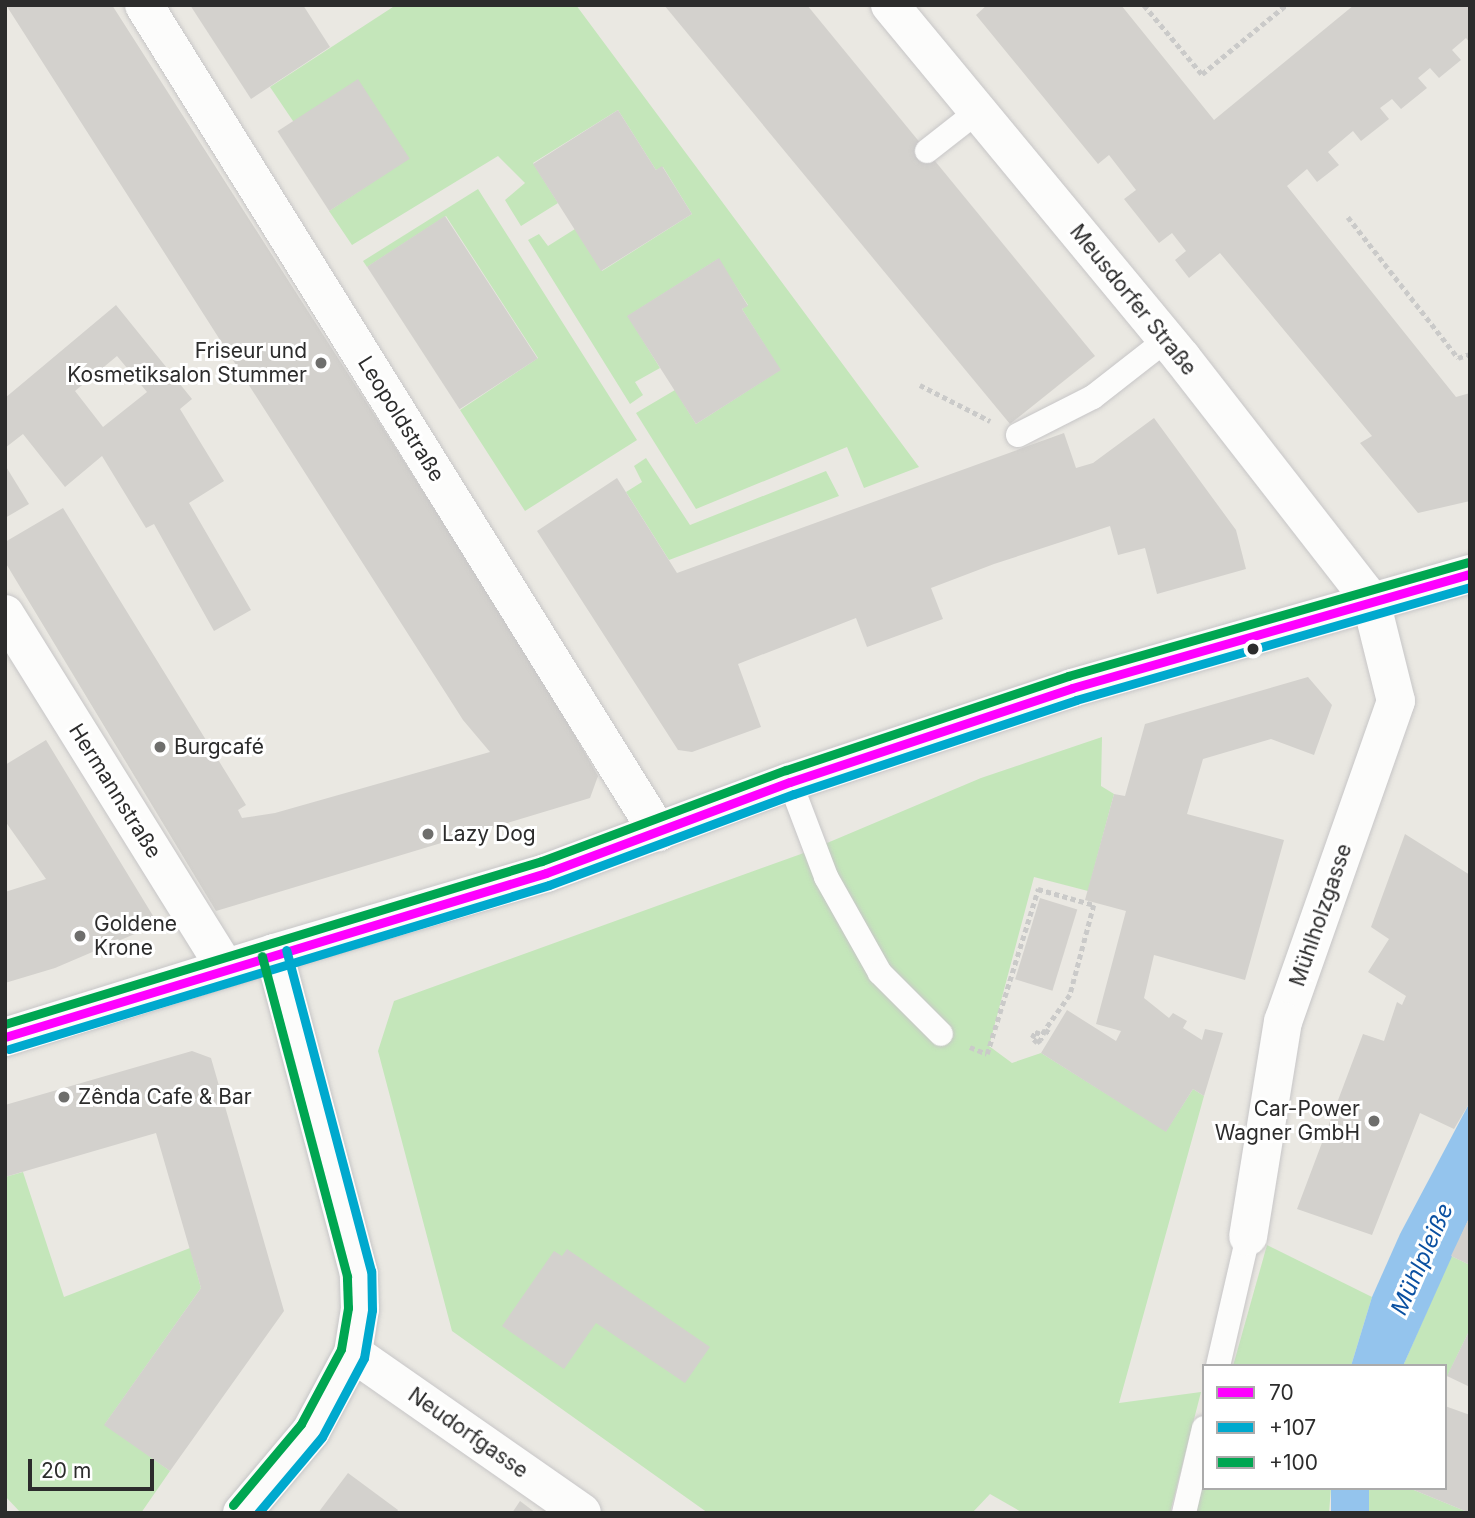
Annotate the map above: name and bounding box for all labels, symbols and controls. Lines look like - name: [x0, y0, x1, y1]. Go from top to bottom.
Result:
- street label: Meusdorfer Straße: [1064, 219, 1202, 381]
- place label: Friseur und Kosmetiksalon Stummer: [67, 338, 307, 388]
- street label: Leopoldstraße: [352, 352, 450, 486]
- marker: Friseur und Kosmetiksalon Stummer: [313, 355, 329, 371]
- unlabelled marker: [1246, 642, 1260, 656]
- street label: Hermannstraße: [64, 719, 166, 863]
- place label: Burgcafé: [174, 734, 264, 760]
- marker: Burgcafé: [152, 739, 168, 755]
- place label: Lazy Dog: [442, 821, 536, 847]
- marker: Lazy Dog: [420, 826, 436, 842]
- street label: Mühlholzgasse: [1285, 840, 1357, 990]
- place label: Goldene Krone: [94, 911, 177, 961]
- marker: Goldene Krone: [72, 928, 88, 944]
- place label: Zênda Cafe & Bar: [78, 1084, 252, 1110]
- marker: Zênda Cafe & Bar: [56, 1089, 72, 1105]
- place label: Car-Power Wagner GmbH: [1215, 1096, 1360, 1146]
- marker: Car-Power Wagner GmbH: [1366, 1113, 1382, 1129]
- water label: Mühlpleiße: [1385, 1199, 1459, 1319]
- legend: [1202, 1364, 1447, 1490]
- text: 70: [1269, 1380, 1294, 1405]
- street label: Neudorfgasse: [403, 1382, 533, 1484]
- text: +107: [1269, 1415, 1316, 1440]
- scale bar: [32, 1444, 158, 1488]
- text: +100: [1269, 1450, 1318, 1475]
- text: 20 m: [41, 1458, 91, 1483]

